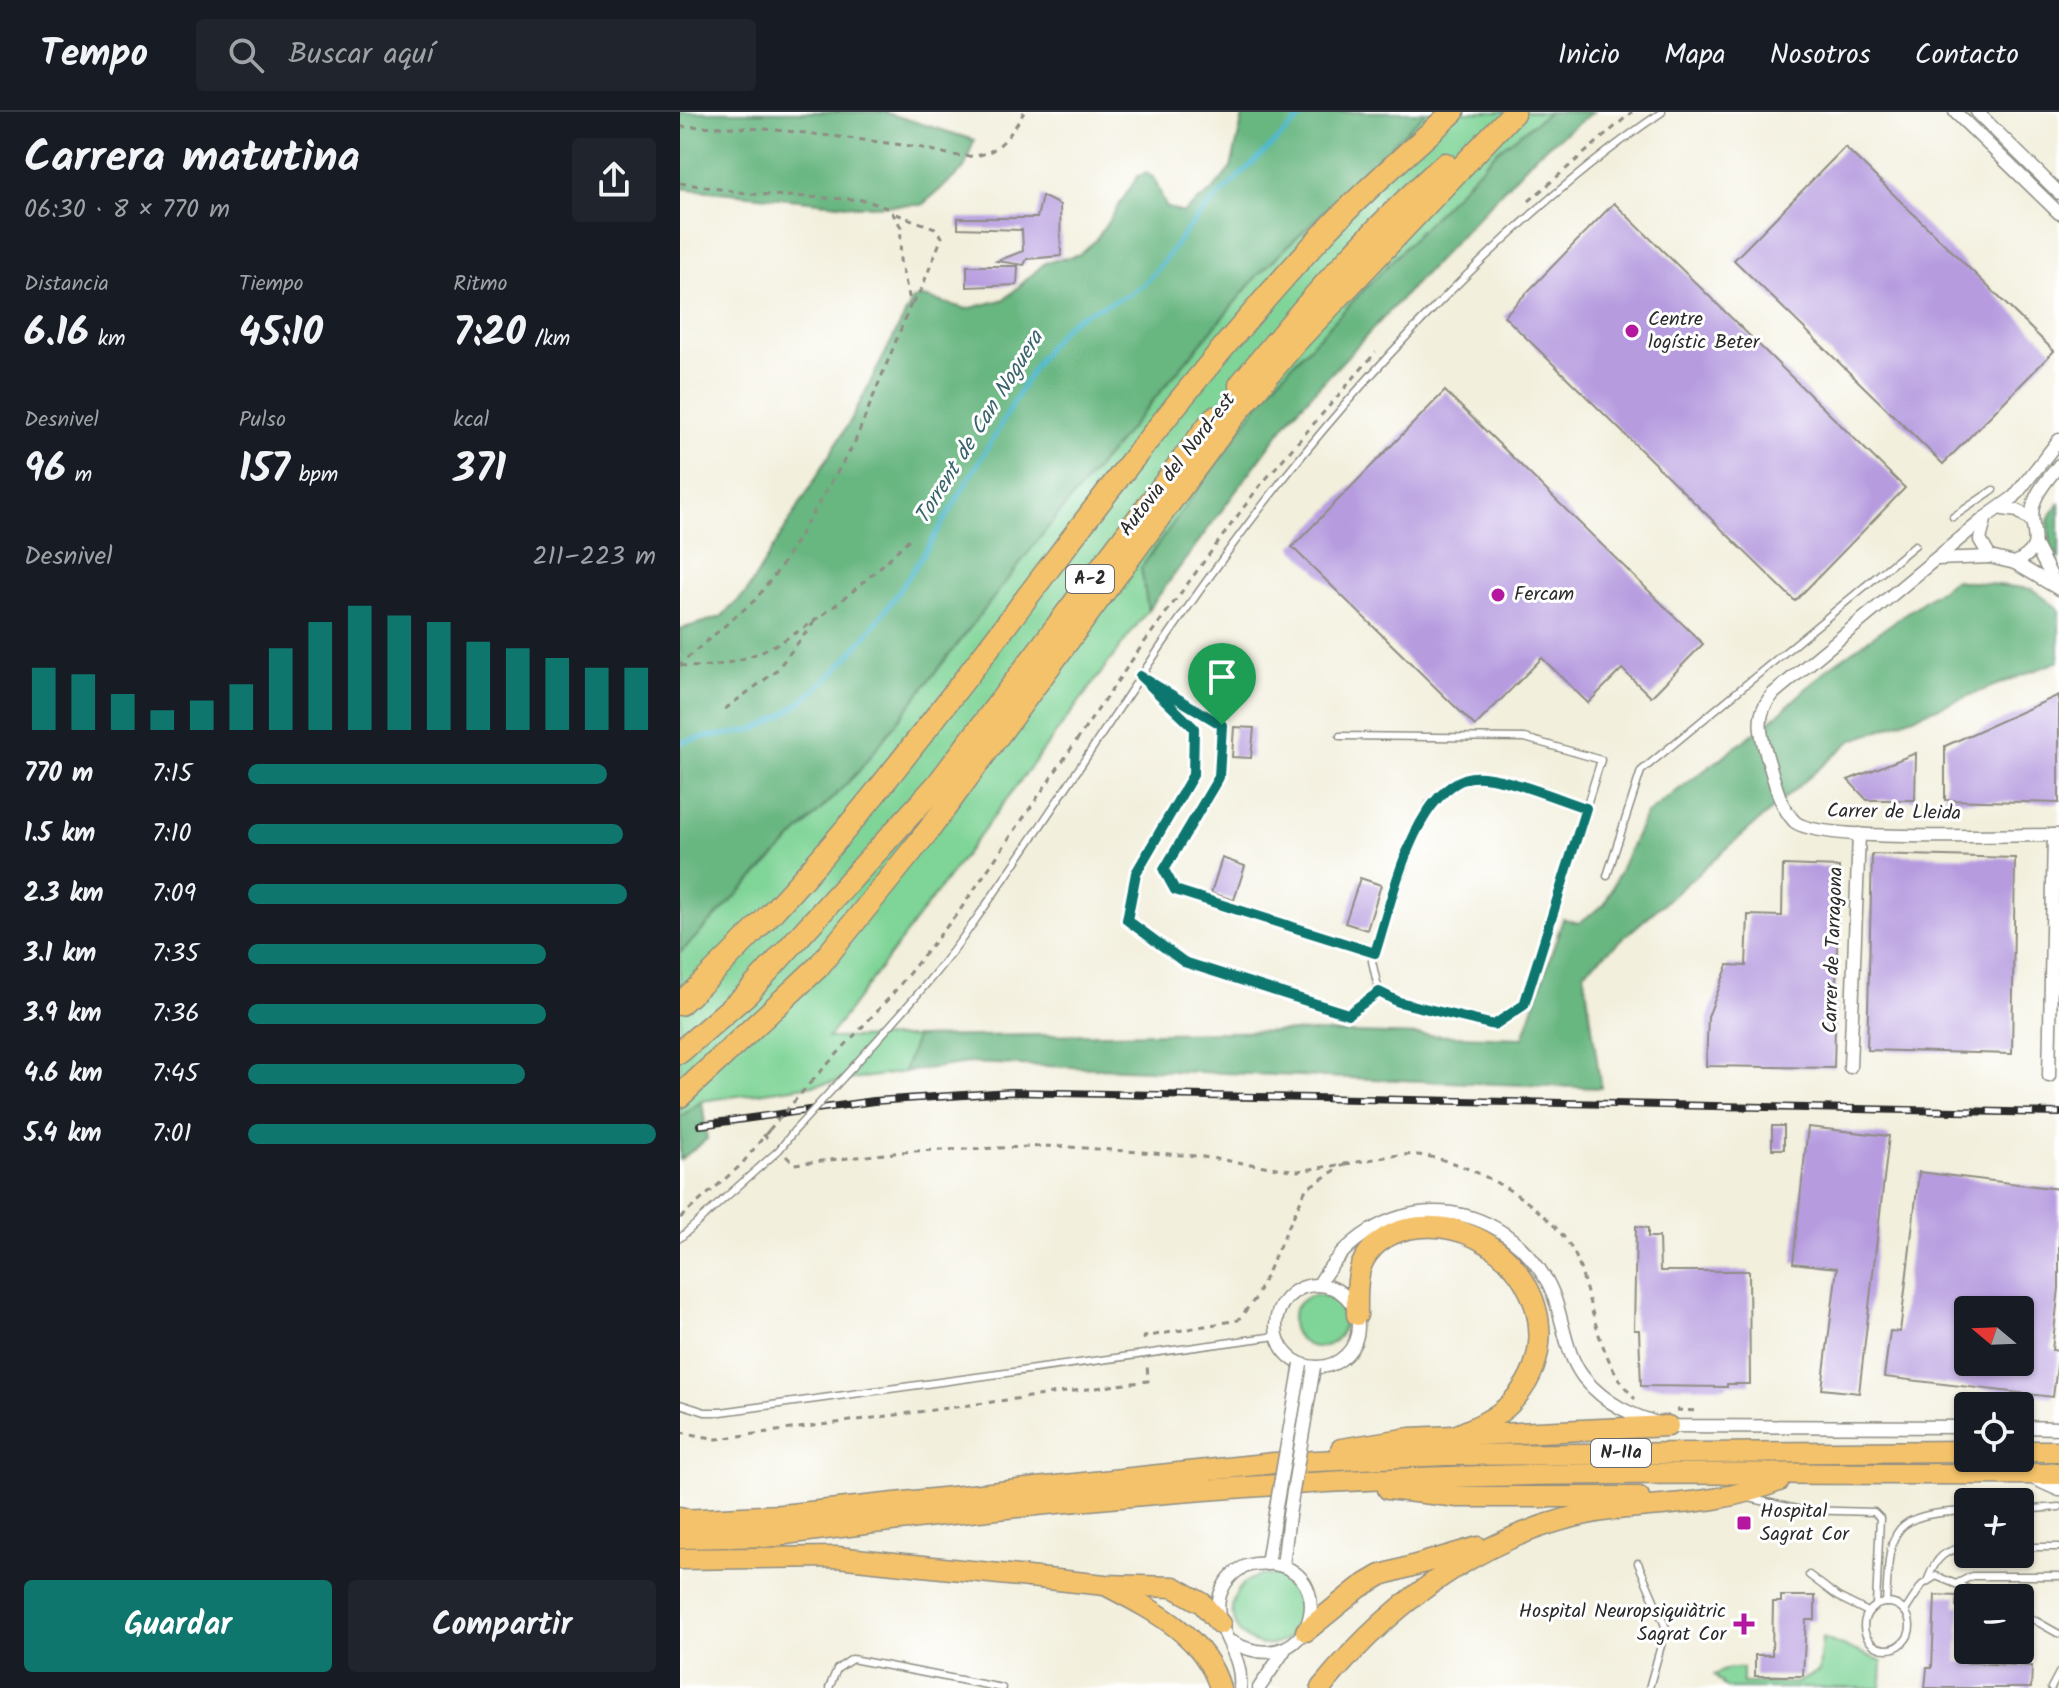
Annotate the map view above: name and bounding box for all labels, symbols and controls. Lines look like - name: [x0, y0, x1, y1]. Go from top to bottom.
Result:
- search box: [196, 19, 756, 91]
- text: Tempo: [40, 25, 148, 85]
- text: Buscar aquí: [288, 31, 434, 79]
- icon: search: [224, 33, 268, 77]
- text: Inicio: [1558, 33, 1620, 78]
- text: Mapa: [1664, 33, 1726, 78]
- text: Nosotros: [1770, 33, 1871, 78]
- text: Contacto: [1915, 33, 2019, 78]
- text: Carrera matutina: [24, 124, 360, 194]
- button: share: [572, 138, 656, 222]
- text: 06:30 · 8 × 770 m: [24, 189, 230, 231]
- text: Distancia: [24, 267, 109, 302]
- text: Tiempo: [239, 267, 304, 302]
- text: Ritmo: [453, 267, 507, 302]
- text: 6.16: [24, 302, 89, 366]
- text: 45:10: [239, 302, 323, 366]
- text: 7:20: [453, 302, 526, 366]
- place label: Centre logístic Beter: [1648, 304, 1761, 359]
- text: km: [89, 322, 126, 357]
- text: /km: [526, 322, 570, 357]
- marker: Centre logístic Beter: [1623, 322, 1641, 340]
- water label: Torrent de Can Noguera: [906, 323, 1055, 532]
- street label: Autovia del Nord-est: [1112, 386, 1245, 544]
- text: Desnivel: [24, 403, 99, 438]
- text: Pulso: [239, 403, 286, 438]
- text: kcal: [453, 403, 489, 438]
- text: 96: [24, 438, 66, 502]
- text: 157: [239, 438, 290, 502]
- text: 371: [453, 438, 506, 502]
- text: m: [66, 458, 92, 493]
- text: bpm: [290, 458, 338, 493]
- text: Desnivel: [24, 536, 113, 578]
- text: 211–223 m: [533, 536, 656, 578]
- road number: A-2: [1066, 565, 1114, 593]
- place label: Fercam: [1514, 579, 1574, 611]
- marker: Fercam: [1489, 586, 1507, 604]
- pin: [1188, 643, 1256, 725]
- icon: arrive: [1200, 655, 1244, 699]
- text: 770 m: [24, 753, 93, 795]
- text: 7:15: [152, 753, 193, 795]
- street label: Carrer de Lleida: [1827, 796, 1961, 830]
- text: 1.5 km: [24, 813, 95, 855]
- text: 7:10: [152, 813, 192, 855]
- street label: Carrer de Tarragona: [1815, 866, 1853, 1034]
- text: 2.3 km: [24, 873, 104, 915]
- text: 7:09: [152, 873, 196, 915]
- text: 3.1 km: [24, 933, 96, 975]
- text: 7:35: [152, 933, 199, 975]
- text: 3.9 km: [24, 993, 102, 1035]
- text: 7:36: [152, 993, 200, 1035]
- text: 4.6 km: [24, 1053, 103, 1095]
- text: 7:45: [152, 1053, 199, 1095]
- text: 5.4 km: [24, 1113, 102, 1155]
- text: 7:01: [152, 1113, 192, 1155]
- north arrow: [1954, 1296, 2034, 1376]
- map controls: [1954, 1296, 2034, 1664]
- button: locate: [1954, 1392, 2034, 1472]
- road number: N-IIa: [1591, 1439, 1651, 1467]
- button: +: [1954, 1488, 2034, 1568]
- place label: Hospital Sagrat Cor: [1760, 1496, 1850, 1551]
- marker: Hospital Sagrat Cor: [1735, 1514, 1753, 1532]
- button: Guardar: [24, 1580, 332, 1672]
- button: Compartir: [348, 1580, 656, 1672]
- button: −: [1954, 1584, 2034, 1664]
- place label: Hospital Neuropsiquiàtric Sagrat Cor: [1519, 1596, 1727, 1651]
- marker: Hospital Neuropsiquiàtric Sagrat Cor: [1733, 1613, 1755, 1635]

